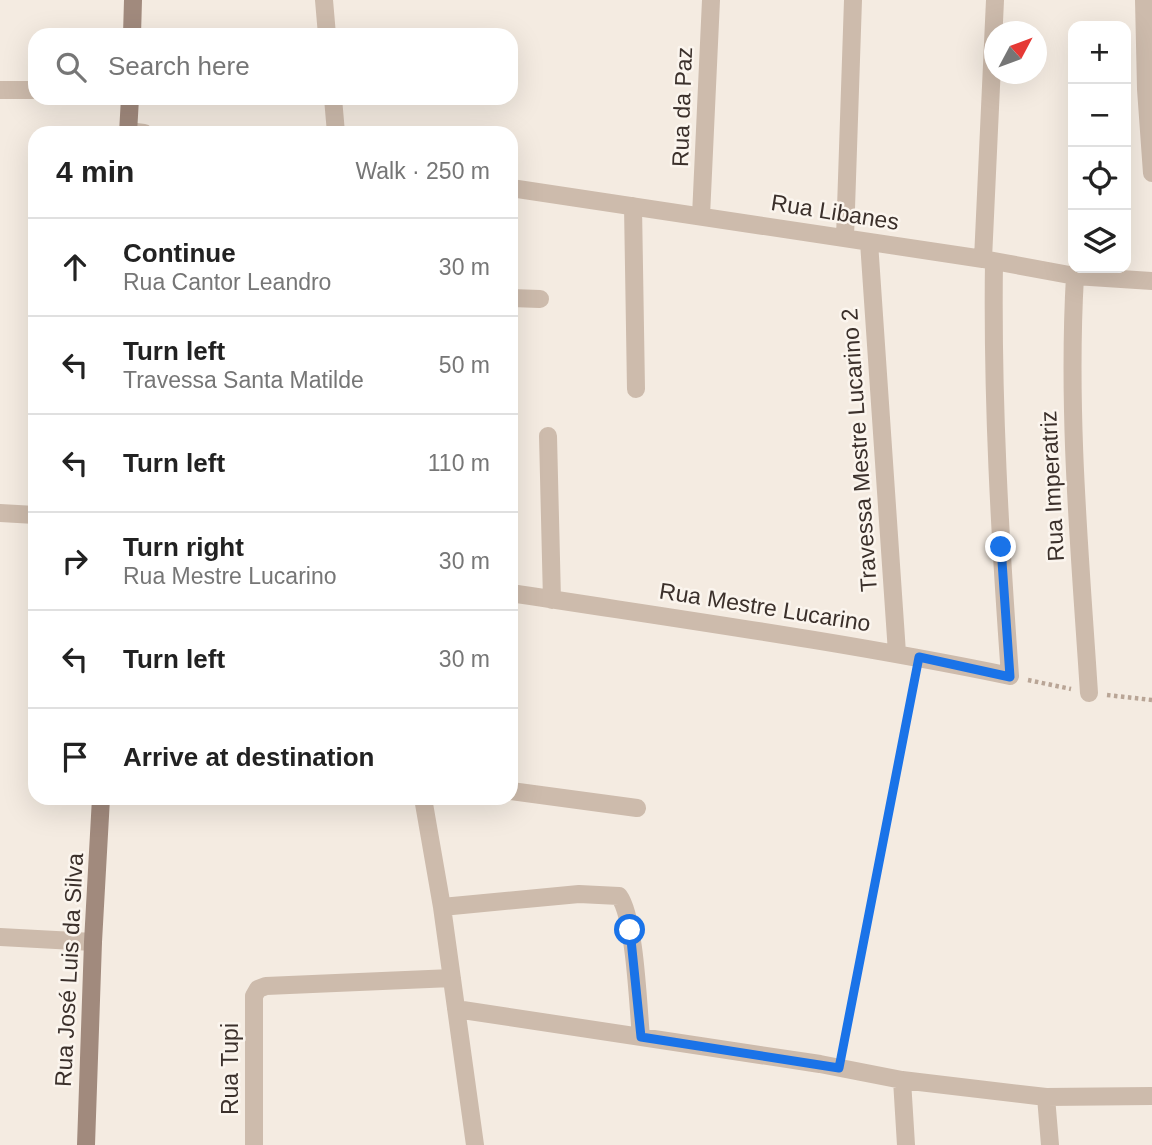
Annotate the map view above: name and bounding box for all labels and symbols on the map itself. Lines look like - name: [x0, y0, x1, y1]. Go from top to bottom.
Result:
- north arrow: [984, 21, 1047, 84]
- street label: Rua da Paz: [667, 46, 697, 168]
- street label: Rua Libanes: [769, 189, 901, 235]
- street label: Travessa Mestre Lucarino 2: [836, 307, 882, 593]
- street label: Rua Imperatriz: [1035, 410, 1069, 562]
- route end: [985, 531, 1016, 562]
- street label: Rua Mestre Lucarino: [658, 577, 872, 637]
- street label: Rua José Luis da Silva: [50, 852, 88, 1088]
- route start: [614, 914, 645, 945]
- street label: Rua Tupi: [217, 1023, 243, 1115]

